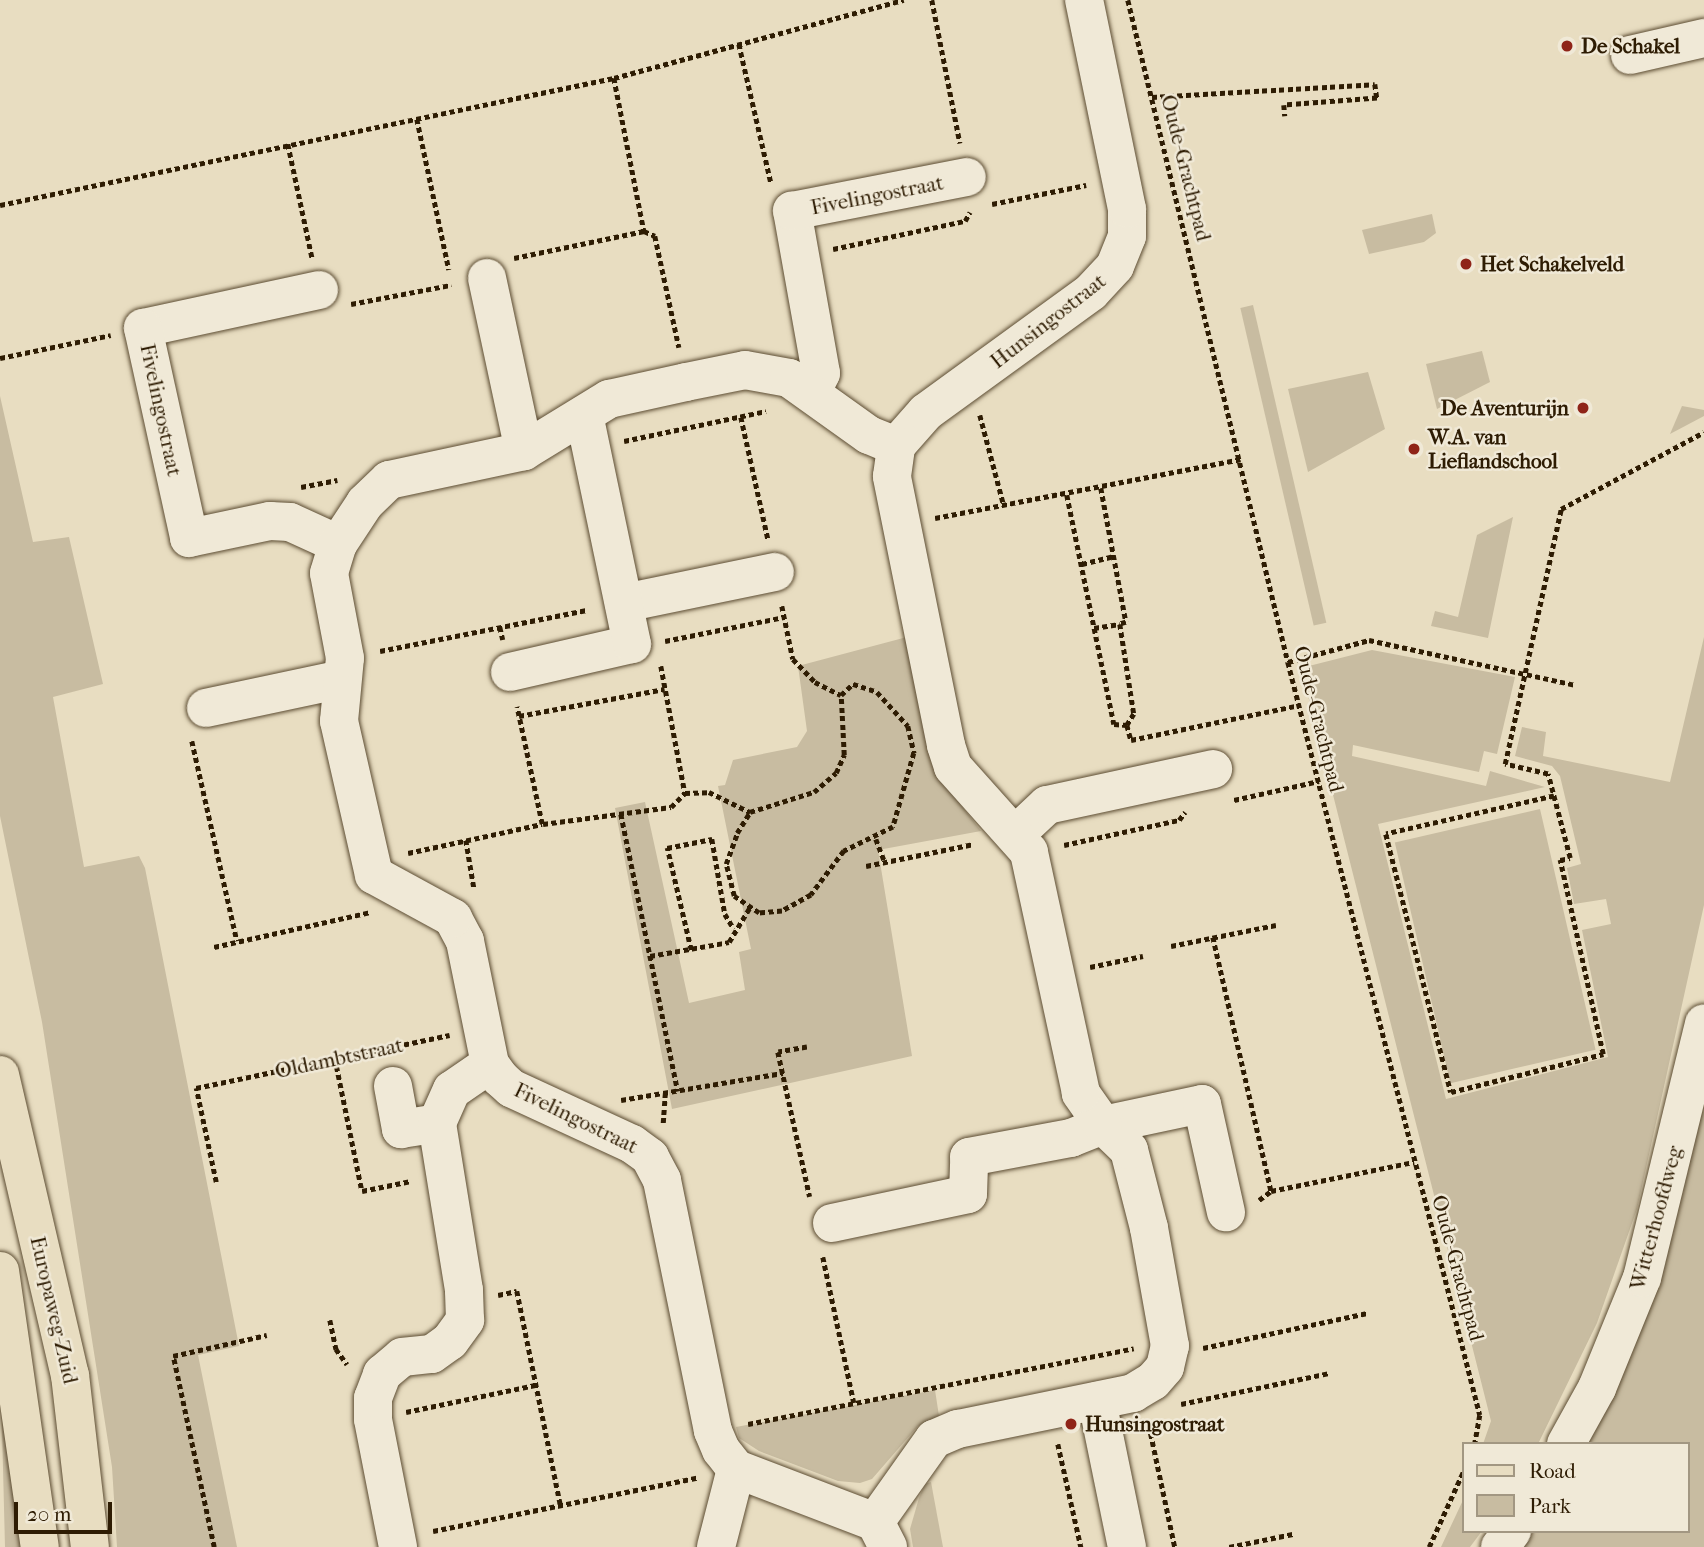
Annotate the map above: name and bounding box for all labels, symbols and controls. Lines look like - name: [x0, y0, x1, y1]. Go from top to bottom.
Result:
- place label: De Schakel: [1581, 33, 1680, 59]
- marker: De Schakel: [1559, 38, 1575, 54]
- street label: Oude-Grachtpad: [1156, 92, 1216, 244]
- street label: Fivelingostraat: [809, 170, 945, 220]
- place label: Het Schakelveld: [1480, 251, 1624, 277]
- marker: Het Schakelveld: [1458, 256, 1474, 272]
- street label: Hunsingostraat: [985, 268, 1111, 374]
- street label: Fivelingostraat: [135, 342, 187, 478]
- place label: De Aventurijn: [1440, 395, 1569, 421]
- marker: De Aventurijn: [1575, 400, 1591, 416]
- place label: W.A. van Lieflandschool: [1428, 424, 1558, 474]
- marker: W.A. van Lieflandschool: [1406, 441, 1422, 457]
- street label: Oude-Grachtpad: [1289, 643, 1349, 795]
- street label: Oldambtstraat: [273, 1032, 405, 1084]
- street label: Fivelingostraat: [510, 1077, 642, 1159]
- street label: Witterhoofdweg: [1625, 1143, 1687, 1293]
- street label: Oude-Grachtpad: [1426, 1192, 1490, 1344]
- street label: Europaweg-Zuid: [25, 1234, 83, 1386]
- place label: Hunsingostraat: [1085, 1411, 1225, 1437]
- marker: Hunsingostraat: [1063, 1416, 1079, 1432]
- legend: [1462, 1442, 1690, 1533]
- text: Road: [1529, 1459, 1576, 1483]
- scale bar: [18, 1488, 116, 1532]
- text: Park: [1529, 1494, 1571, 1518]
- text: 20 m: [27, 1502, 71, 1526]

